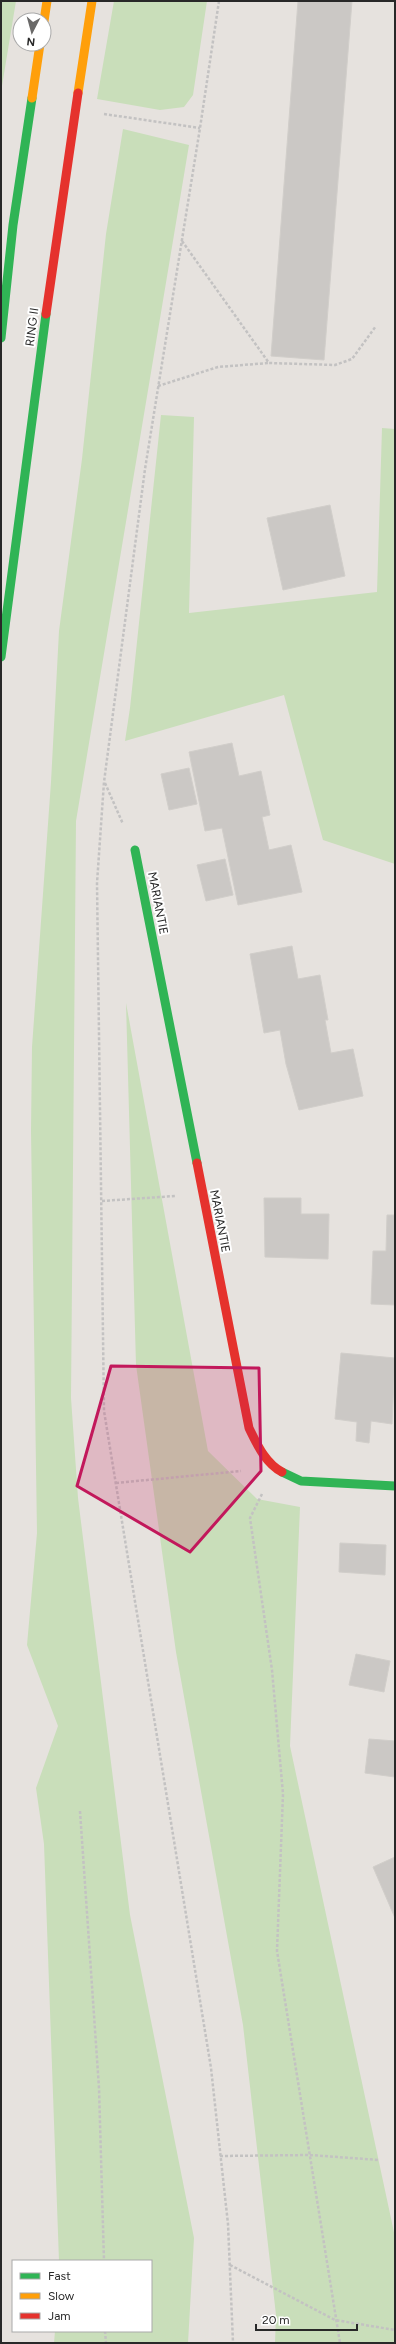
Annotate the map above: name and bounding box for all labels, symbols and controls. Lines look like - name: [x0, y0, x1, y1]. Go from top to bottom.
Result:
- north arrow: [12, 12, 52, 52]
- text: N: [26, 35, 36, 48]
- street label: RING II: [23, 307, 41, 347]
- street label: MARIANTIE: [145, 871, 171, 935]
- street label: MARIANTIE: [207, 1189, 233, 1253]
- legend: [12, 2260, 152, 2332]
- text: Fast: [48, 2269, 71, 2283]
- text: Slow: [48, 2289, 75, 2303]
- scale bar: [256, 2306, 357, 2332]
- text: Jam: [48, 2309, 71, 2323]
- text: 20 m: [262, 2313, 290, 2327]

